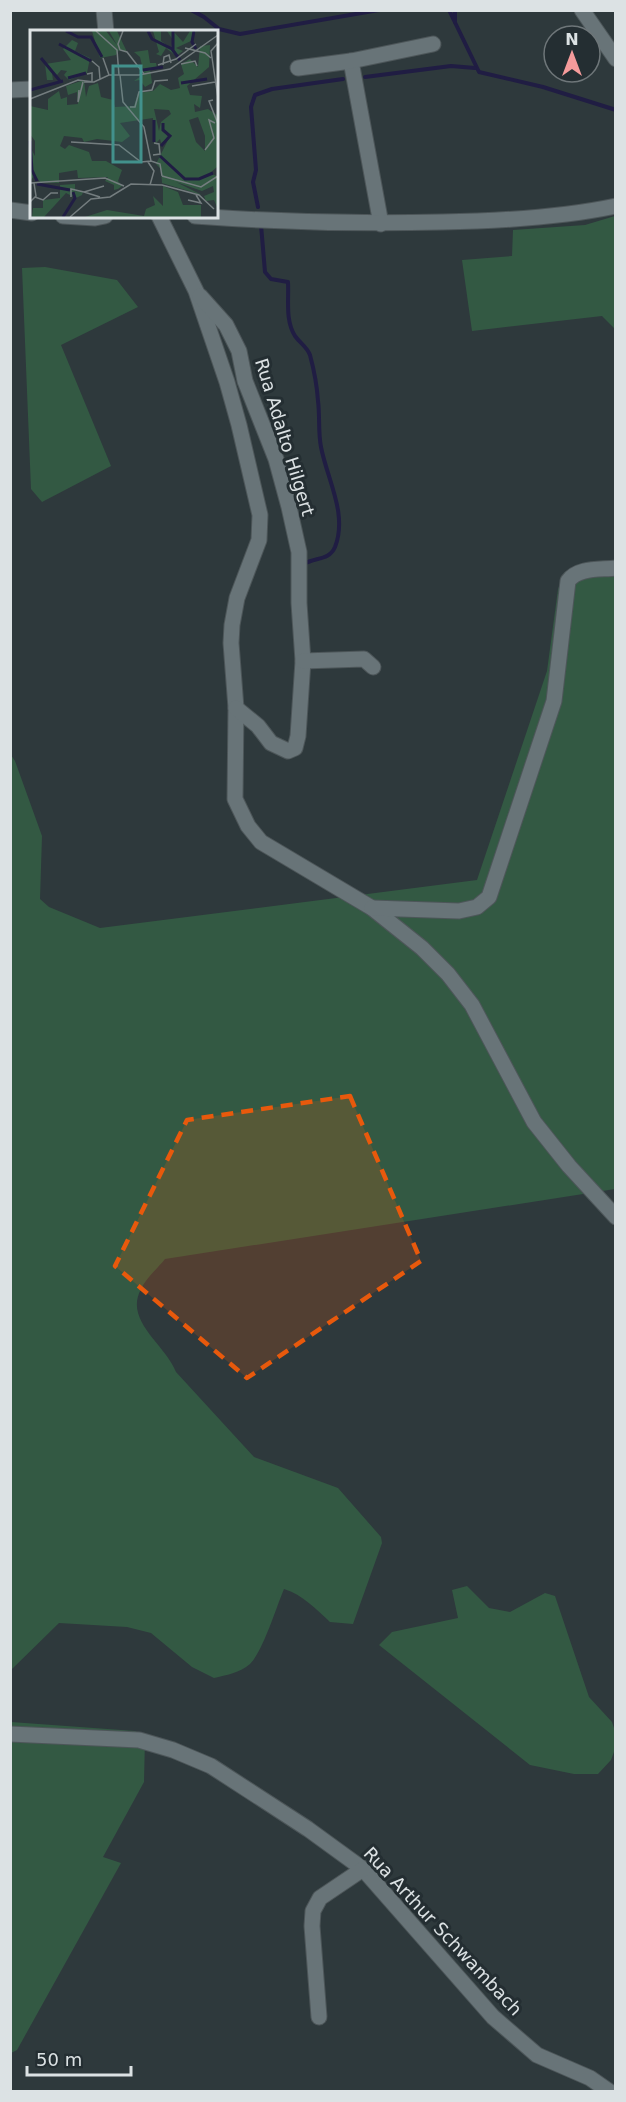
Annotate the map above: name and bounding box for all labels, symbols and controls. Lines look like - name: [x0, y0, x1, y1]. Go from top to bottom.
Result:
- north arrow: [542, 24, 602, 84]
- inset map: [30, 30, 218, 218]
- text: N: [565, 30, 579, 49]
- street label: Rua Adalto Hilgert: [251, 356, 319, 518]
- street label: Rua Arthur Schwambach: [359, 1843, 527, 2019]
- scale bar: [27, 2039, 130, 2077]
- text: 50 m: [36, 2049, 82, 2070]

